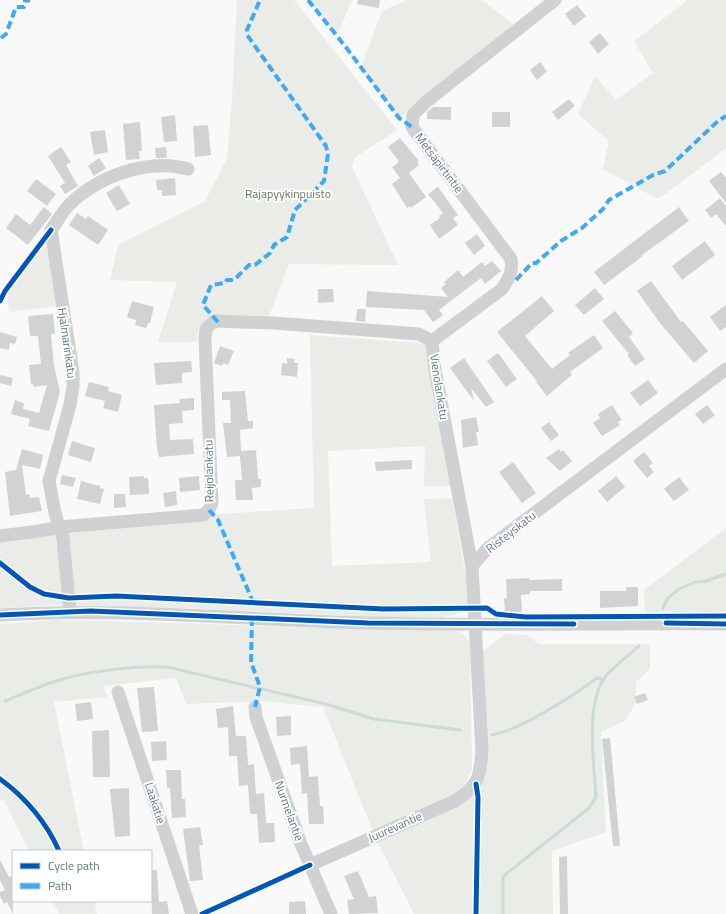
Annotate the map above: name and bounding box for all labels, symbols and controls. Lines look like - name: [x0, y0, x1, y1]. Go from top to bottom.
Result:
- street label: Metsäpirtintie: [410, 129, 468, 197]
- park label: Rajapyykinpuisto: [245, 184, 331, 203]
- street label: Hjalmarinkatu: [53, 306, 82, 379]
- street label: Vienolankatu: [425, 353, 454, 421]
- street label: Reijolankatu: [198, 440, 219, 502]
- street label: Risteyskatu: [481, 506, 540, 557]
- street label: Nurmelantie: [270, 778, 309, 844]
- street label: Laakatie: [140, 780, 171, 826]
- street label: Juurevantie: [365, 806, 425, 847]
- legend: [12, 850, 152, 902]
- text: Cycle path: [48, 856, 100, 875]
- text: Path: [48, 876, 72, 895]

